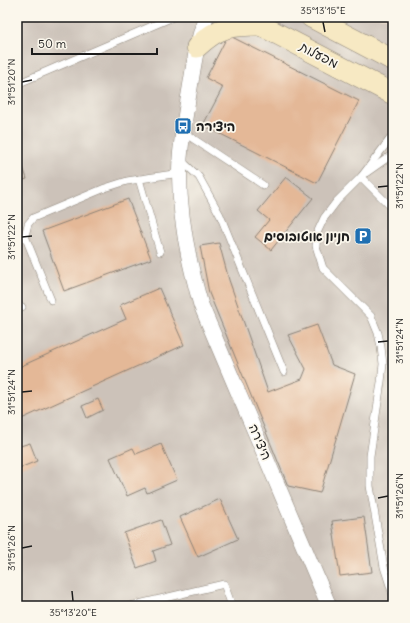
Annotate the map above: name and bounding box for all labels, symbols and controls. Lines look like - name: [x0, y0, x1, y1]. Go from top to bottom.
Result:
- text: 35°13'15"E: [300, 4, 346, 17]
- scale bar: [32, 30, 157, 56]
- text: 50 m: [38, 36, 67, 51]
- street label: מפעלות: [296, 38, 341, 72]
- text: 31°51'20"N: [5, 59, 18, 105]
- bus stop icon: היצירה: [173, 116, 193, 136]
- place label: היצירה: [196, 118, 235, 135]
- text: 31°51'22"N: [393, 163, 406, 209]
- text: 31°51'22"N: [5, 214, 18, 260]
- parking icon: חניון אוטובוסים: [353, 226, 373, 246]
- place label: חניון אוטובוסים: [264, 228, 350, 245]
- text: 31°51'24"N: [393, 318, 406, 364]
- text: 31°51'24"N: [5, 369, 18, 415]
- street label: היצירה: [245, 421, 275, 463]
- text: 31°51'26"N: [393, 473, 406, 519]
- text: 31°51'26"N: [5, 525, 18, 571]
- text: 35°13'20"E: [49, 606, 97, 619]

